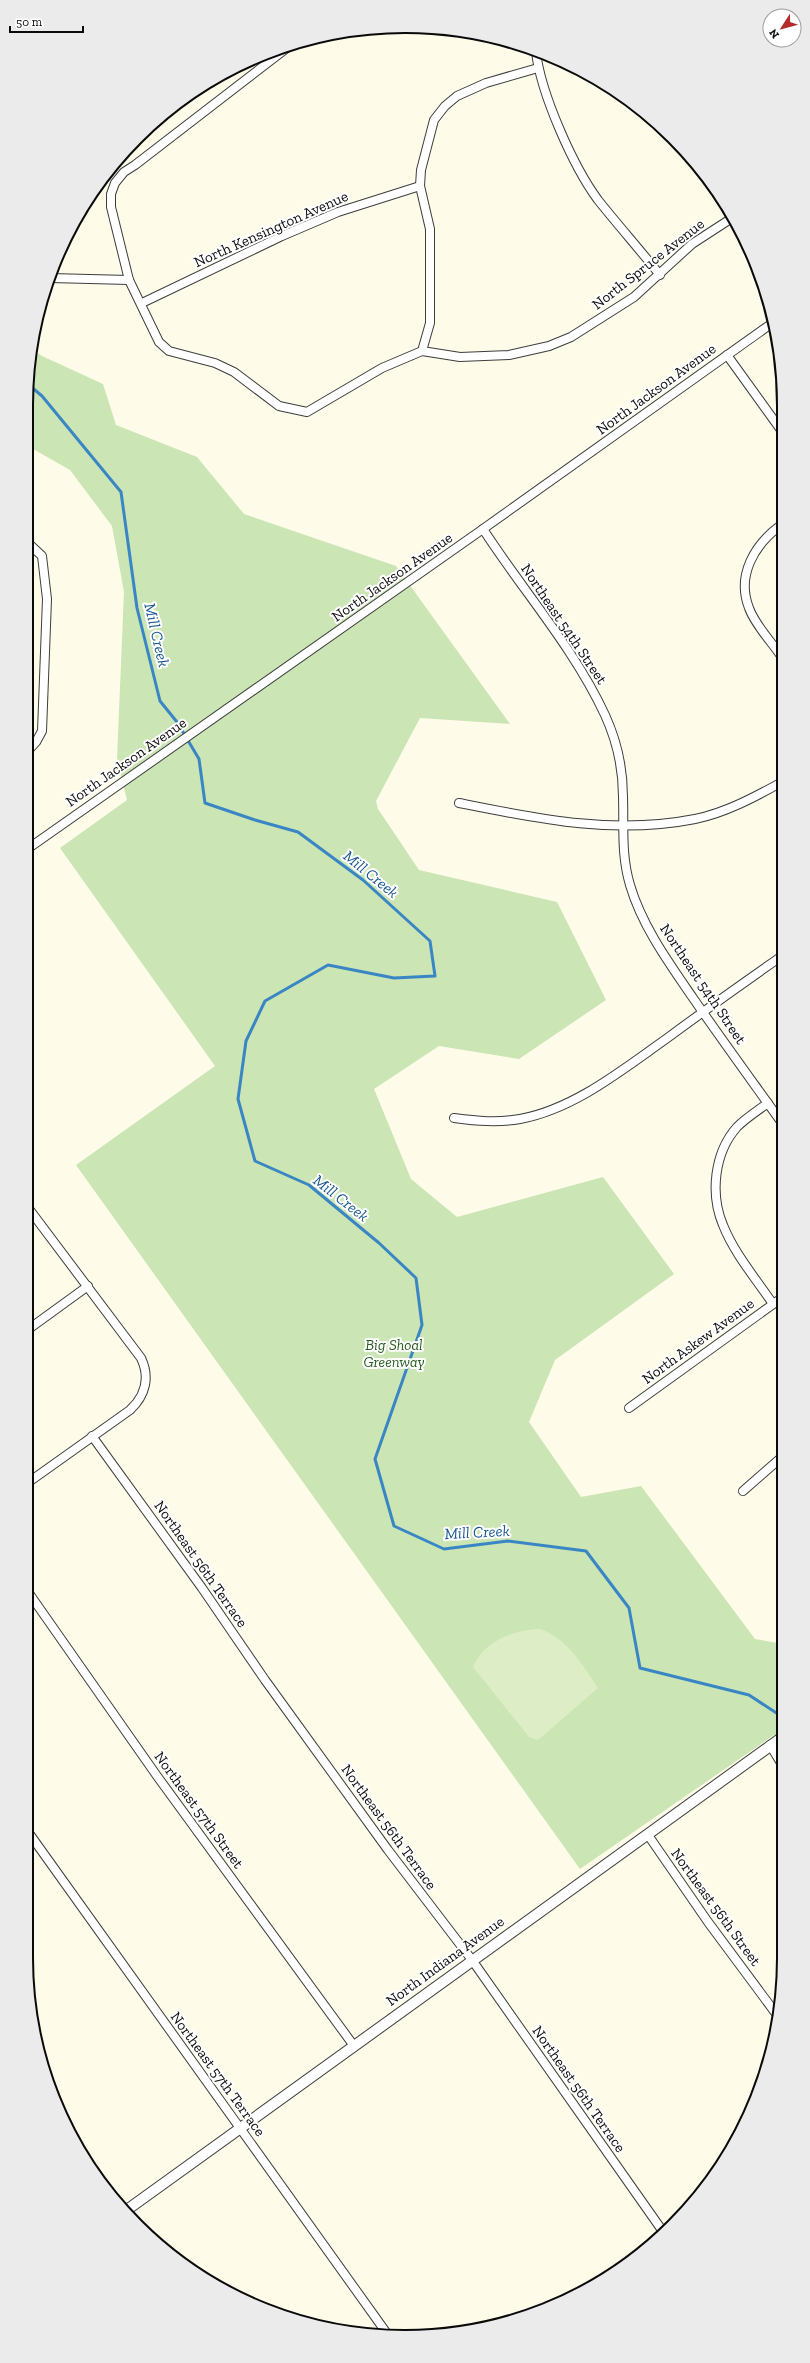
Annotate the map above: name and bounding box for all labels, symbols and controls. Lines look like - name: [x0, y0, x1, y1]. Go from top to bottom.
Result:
- scale bar: [10, 8, 83, 34]
- north arrow: [762, 8, 802, 48]
- text: 50 m: [16, 15, 43, 29]
- text: N: [766, 26, 782, 41]
- street label: North Kensington Avenue: [191, 187, 351, 271]
- street label: North Spruce Avenue: [588, 215, 708, 313]
- street label: North Jackson Avenue: [593, 340, 719, 438]
- street label: North Jackson Avenue: [328, 528, 456, 626]
- street label: Northeast 54th Street: [517, 561, 611, 688]
- water label: Mill Creek: [140, 601, 174, 669]
- street label: North Jackson Avenue: [62, 713, 190, 811]
- water label: Mill Creek: [340, 846, 402, 902]
- street label: Northeast 54th Street: [656, 921, 750, 1048]
- water label: Mill Creek: [309, 1170, 373, 1226]
- street label: North Askew Avenue: [639, 1294, 757, 1388]
- park label: Big Shoal Greenway: [363, 1336, 425, 1371]
- street label: Northeast 56th Terrace: [151, 1497, 251, 1631]
- water label: Mill Creek: [444, 1521, 510, 1543]
- street label: Northeast 57th Street: [151, 1748, 248, 1872]
- street label: Northeast 56th Terrace: [338, 1761, 440, 1893]
- street label: Northeast 56th Street: [667, 1845, 765, 1970]
- street label: North Indiana Avenue: [383, 1912, 507, 2010]
- street label: Northeast 57th Terrace: [167, 2008, 269, 2140]
- street label: Northeast 56th Terrace: [529, 2022, 629, 2156]

